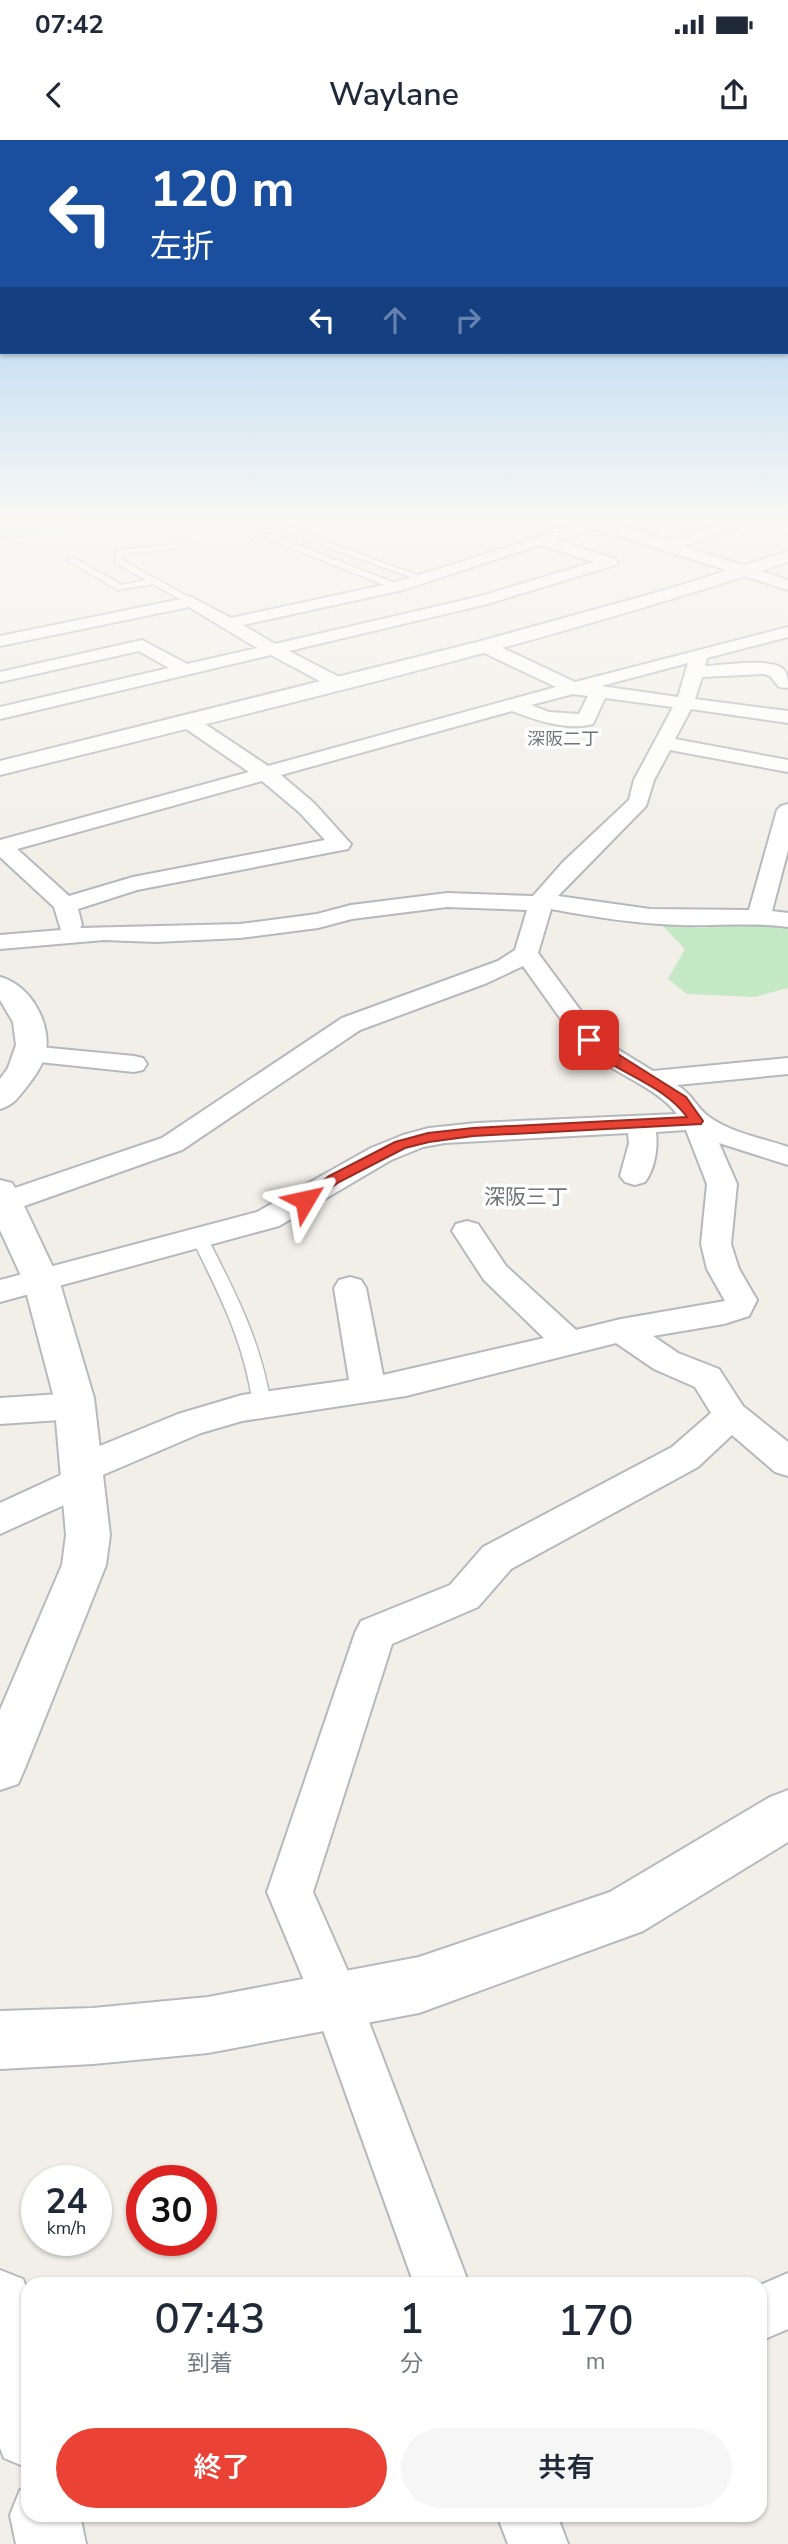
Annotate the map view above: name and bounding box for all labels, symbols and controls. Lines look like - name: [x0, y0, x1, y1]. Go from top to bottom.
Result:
- text: 07:42: [35, 7, 104, 42]
- text: Waylane: [329, 73, 459, 116]
- icon: back: [35, 76, 73, 114]
- icon: share: [715, 76, 753, 114]
- text: 120 m: [150, 156, 294, 223]
- icon: left: [35, 168, 126, 259]
- text: 左折: [150, 225, 214, 268]
- icon: left: [303, 301, 341, 339]
- icon: ahead: [376, 301, 414, 339]
- icon: right: [449, 301, 487, 339]
- district label: 深阪二丁: [527, 727, 599, 751]
- pin: [559, 1010, 619, 1070]
- icon: arrive: [570, 1021, 608, 1059]
- position arrow: [268, 1163, 342, 1237]
- district label: 深阪三丁: [484, 1183, 568, 1211]
- speed limit sign: 30: [126, 2165, 217, 2256]
- text: 24: [45, 2178, 88, 2225]
- text: km/h: [47, 2216, 86, 2240]
- text: 07:43: [155, 2291, 265, 2348]
- text: 1: [399, 2291, 424, 2348]
- text: 170: [558, 2293, 633, 2350]
- text: m: [586, 2346, 605, 2377]
- text: 到着: [187, 2348, 233, 2379]
- text: 分: [400, 2348, 423, 2379]
- button: 終了: [56, 2428, 387, 2508]
- button: 共有: [401, 2428, 732, 2508]

